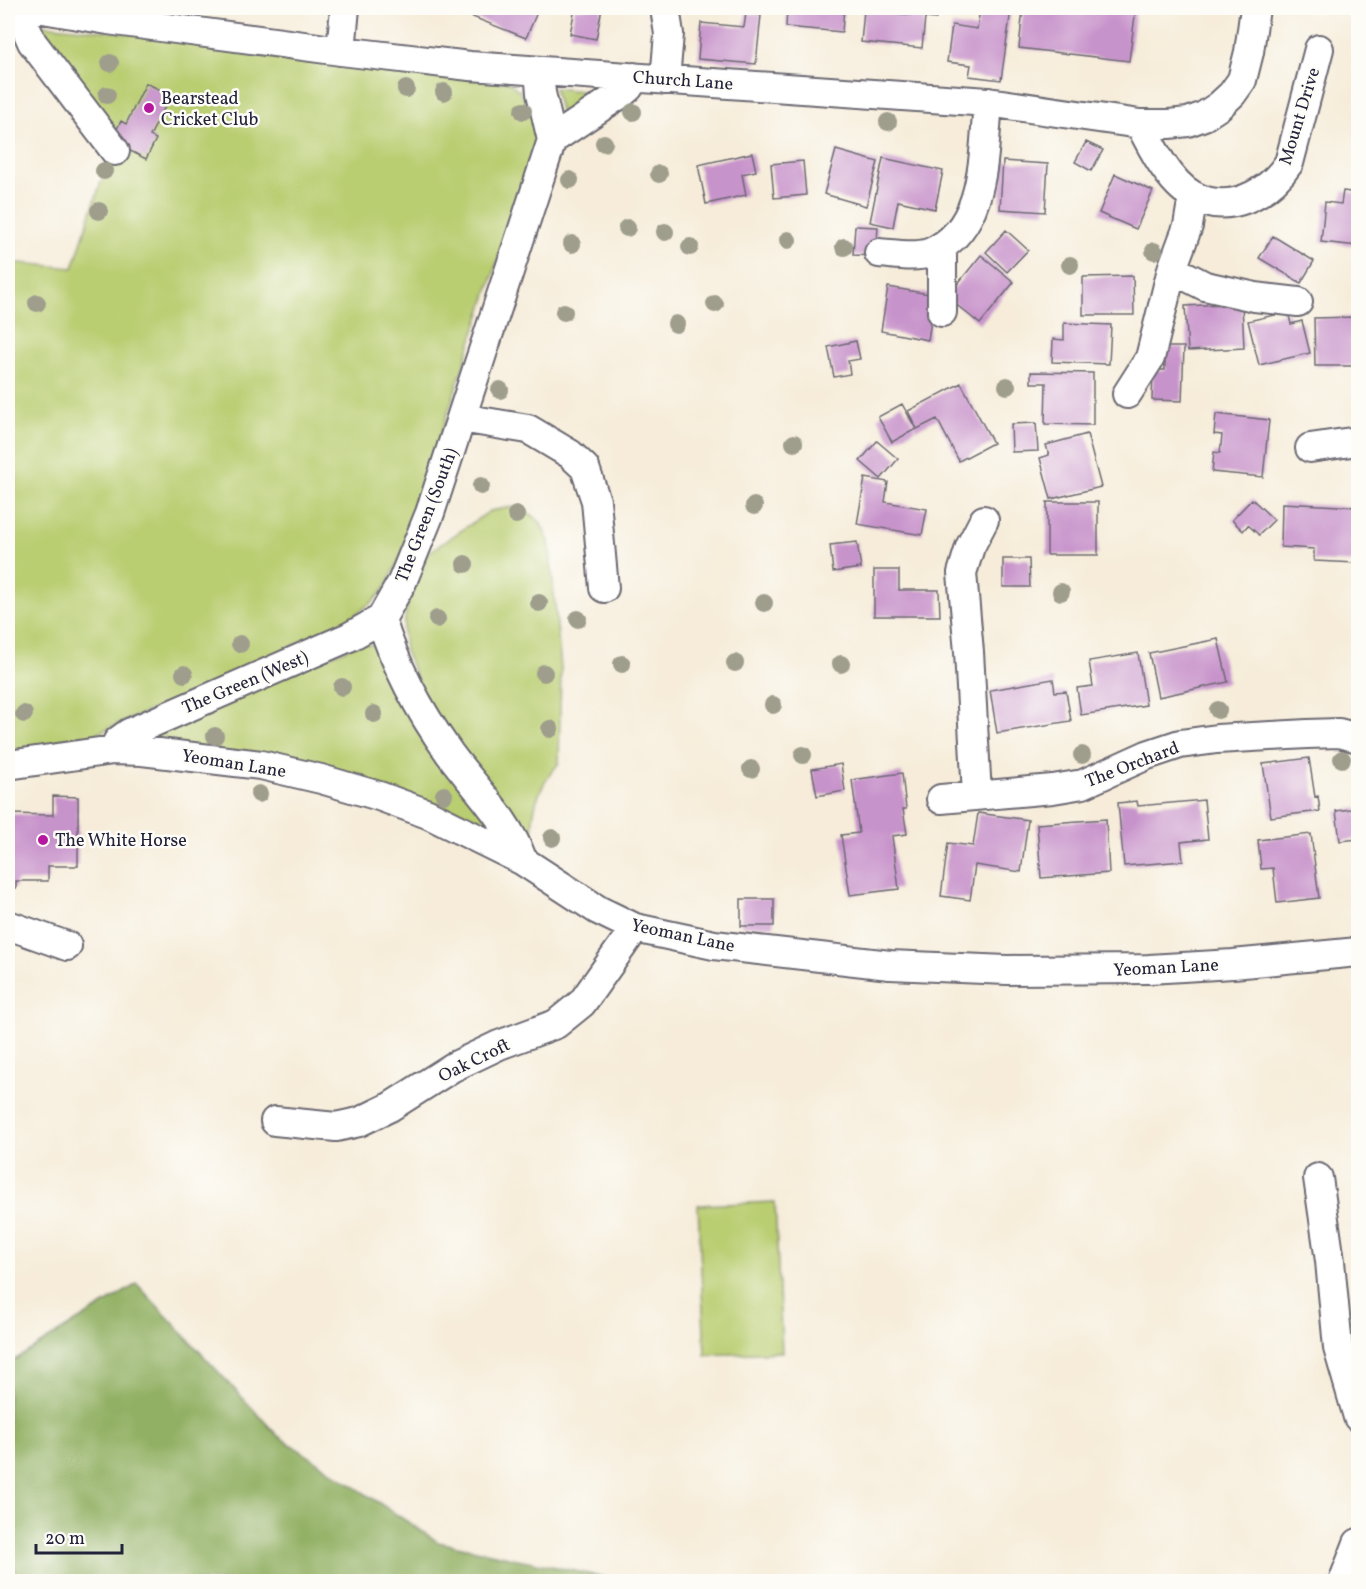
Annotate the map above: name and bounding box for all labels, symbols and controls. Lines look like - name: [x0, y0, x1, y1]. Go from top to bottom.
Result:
- street label: Mount Drive: [1274, 65, 1327, 168]
- street label: Church Lane: [632, 66, 734, 97]
- place label: Bearstead Cricket Club: [161, 87, 259, 133]
- marker: Bearstead Cricket Club: [142, 101, 156, 115]
- street label: The Green (South): [390, 445, 465, 586]
- street label: The Green (West): [179, 646, 313, 721]
- street label: The Orchard: [1082, 736, 1183, 795]
- street label: Yeoman Lane: [180, 744, 288, 785]
- place label: The White Horse: [55, 829, 187, 854]
- marker: The White Horse: [36, 833, 50, 847]
- street label: Yeoman Lane: [629, 913, 737, 960]
- street label: Yeoman Lane: [1113, 953, 1219, 984]
- street label: Oak Croft: [435, 1033, 515, 1089]
- scale bar: [36, 1517, 122, 1555]
- text: 20 m: [45, 1527, 85, 1552]

